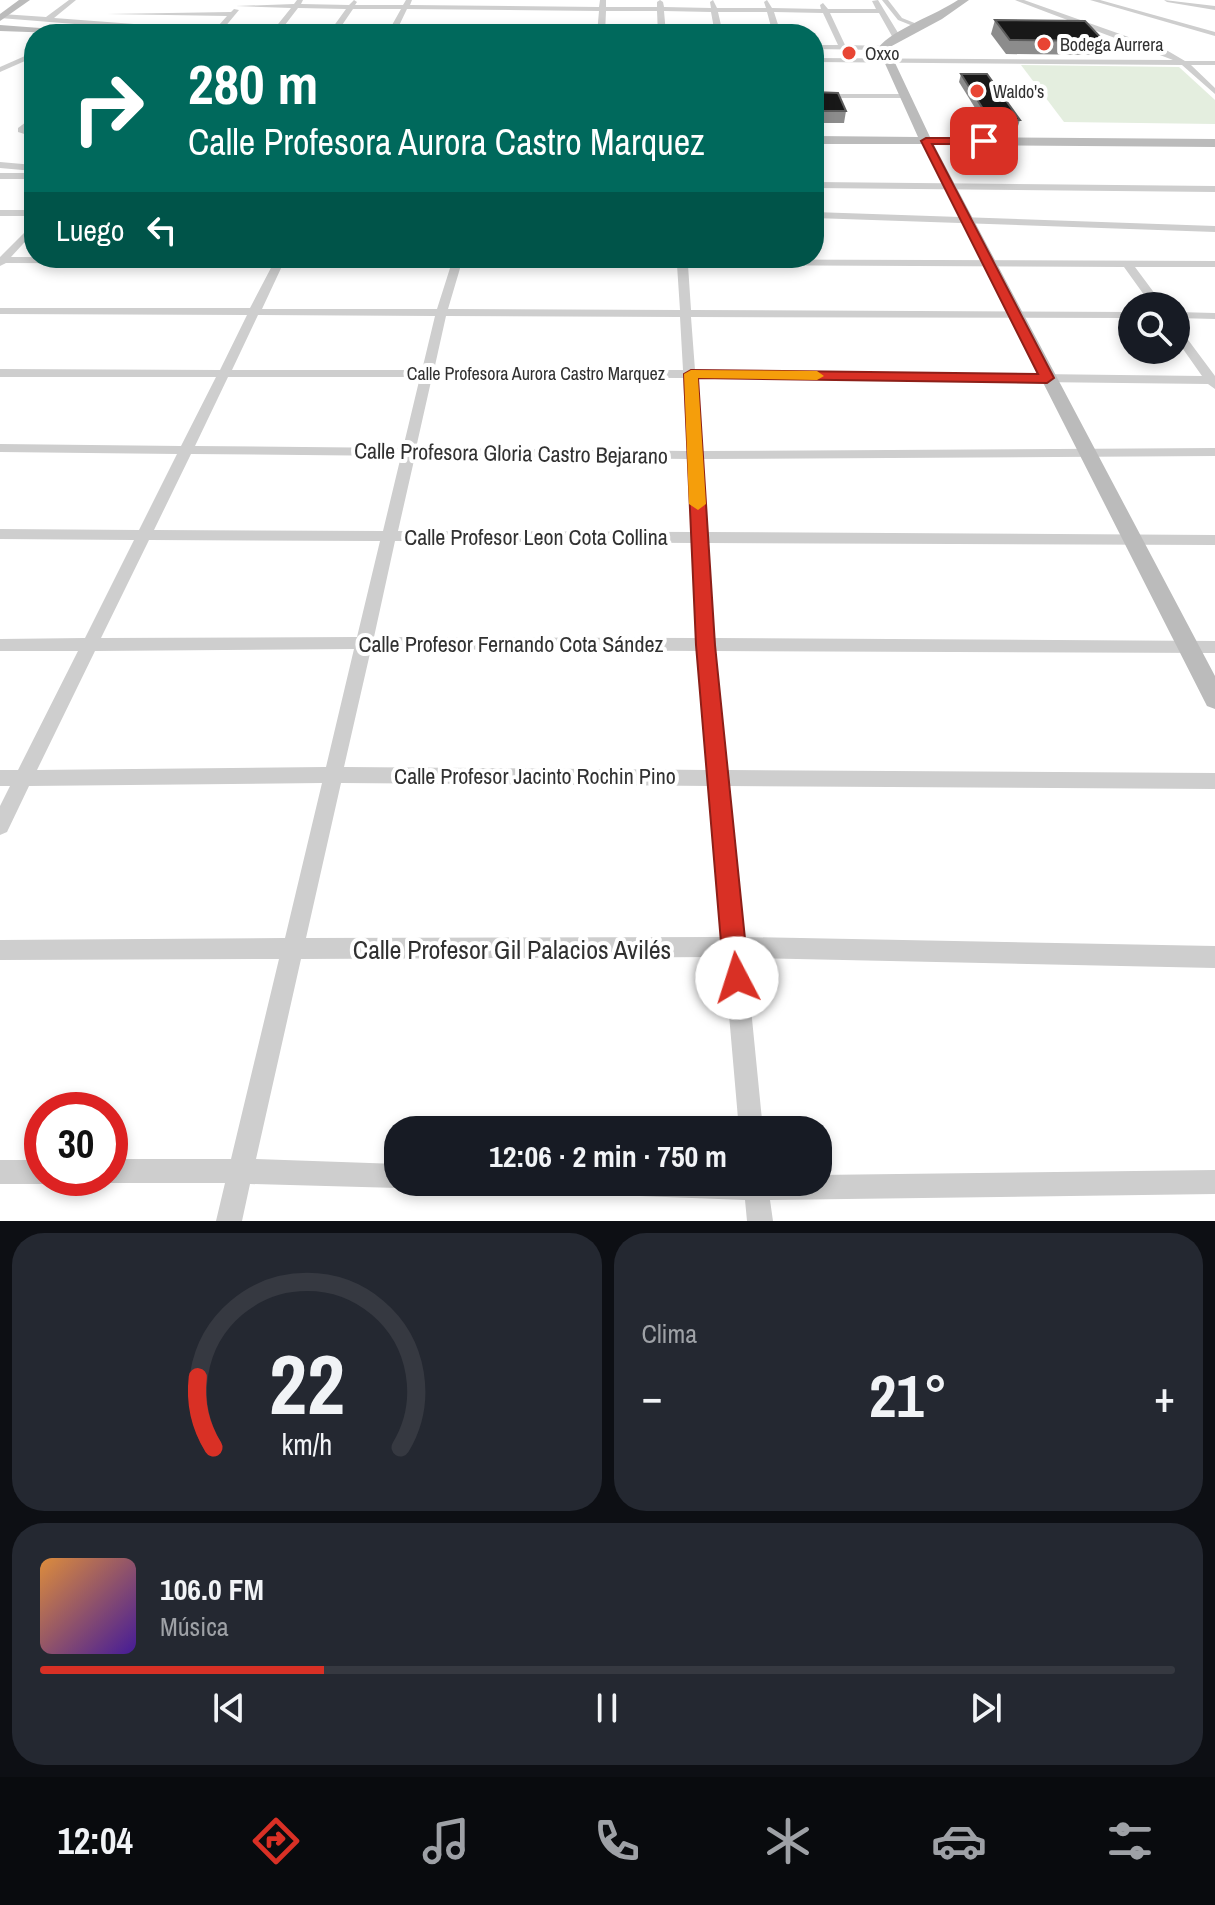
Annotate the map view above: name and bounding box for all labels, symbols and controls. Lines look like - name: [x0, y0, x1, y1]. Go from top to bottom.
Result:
- place label: Bodega Aurrera: [1060, 32, 1163, 57]
- marker: Bodega Aurrera: [1035, 35, 1053, 53]
- place label: Oxxo: [865, 41, 899, 66]
- marker: Oxxo: [840, 44, 858, 62]
- text: 280 m: [188, 46, 318, 121]
- icon: right: [56, 56, 160, 160]
- place label: Waldo's: [993, 79, 1045, 104]
- marker: Waldo's: [968, 82, 986, 100]
- pin: [950, 107, 1018, 175]
- text: Calle Profesora Aurora Castro Marquez: [188, 118, 705, 166]
- icon: arrive: [962, 119, 1006, 163]
- icon: left: [140, 208, 184, 252]
- text: Luego: [56, 210, 124, 250]
- map controls: [1118, 292, 1190, 364]
- button: search: [1118, 292, 1190, 364]
- street label: Calle Profesora Aurora Castro Marquez: [407, 361, 665, 386]
- street label: Calle Profesora Gloria Castro Bejarano: [354, 435, 668, 471]
- street label: Calle Profesor Leon Cota Collina: [404, 522, 668, 552]
- street label: Calle Profesor Fernando Cota Sández: [359, 629, 663, 659]
- street label: Calle Profesor Jacinto Rochin Pino: [394, 761, 676, 791]
- street label: Calle Profesor Gil Palacios Avilés: [353, 932, 671, 967]
- position arrow: [695, 936, 779, 1020]
- speed limit sign: 30: [24, 1092, 128, 1196]
- text: 12:06 · 2 min · 750 m: [489, 1136, 727, 1176]
- text: Clima: [642, 1316, 697, 1351]
- text: 22: [269, 1328, 345, 1440]
- text: 21°: [869, 1355, 948, 1436]
- text: −: [642, 1366, 663, 1426]
- text: +: [1154, 1366, 1175, 1426]
- text: km/h: [281, 1425, 332, 1464]
- text: 106.0 FM: [160, 1569, 264, 1609]
- text: Música: [160, 1609, 229, 1644]
- icon: previous: [207, 1686, 251, 1730]
- icon: pause: [585, 1686, 629, 1730]
- icon: next: [964, 1686, 1008, 1730]
- icon: directions: [248, 1813, 304, 1869]
- icon: music: [418, 1813, 474, 1869]
- icon: phone: [589, 1813, 645, 1869]
- icon: climate: [760, 1813, 816, 1869]
- icon: car: [931, 1813, 987, 1869]
- icon: filters: [1102, 1813, 1158, 1869]
- text: 12:04: [57, 1817, 133, 1865]

